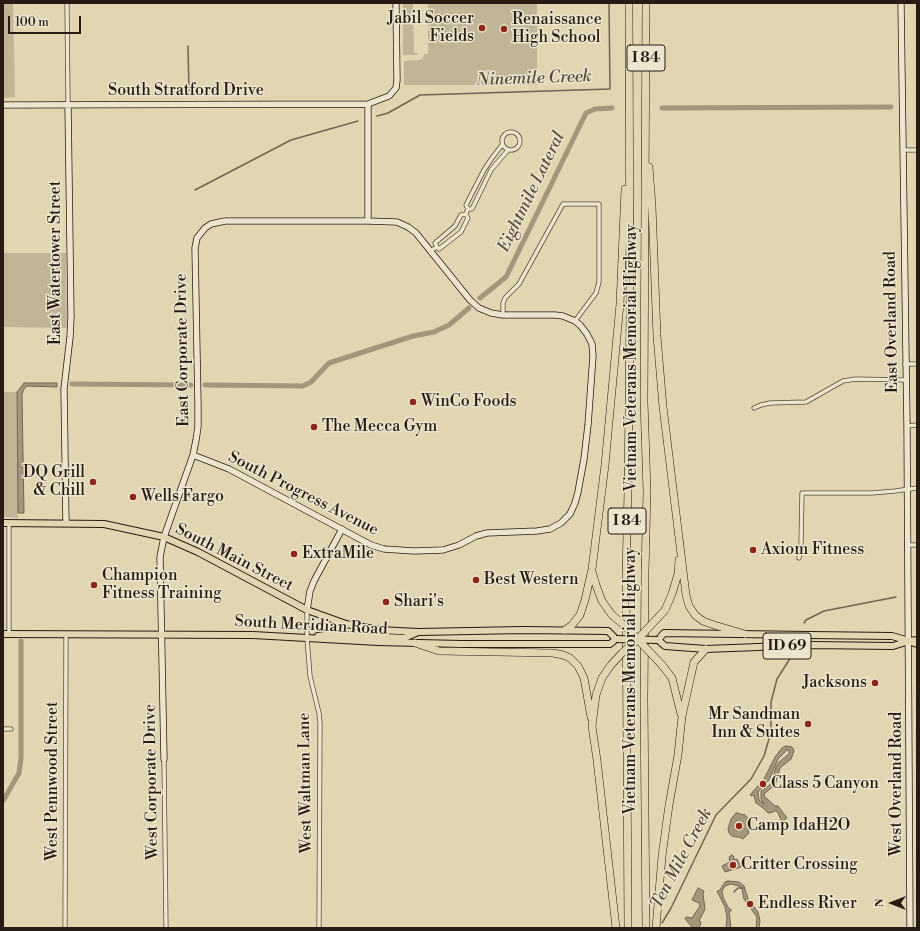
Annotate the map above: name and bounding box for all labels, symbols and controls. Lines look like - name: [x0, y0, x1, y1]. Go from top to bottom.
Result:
- scale bar: [10, 8, 83, 34]
- place label: Jabil Soccer Fields: [387, 9, 474, 47]
- place label: Renaissance High School: [512, 10, 602, 48]
- text: 100 m: [15, 15, 49, 30]
- marker: Jabil Soccer Fields: [477, 23, 487, 33]
- marker: Renaissance High School: [499, 24, 509, 34]
- road number: I 84: [627, 45, 665, 71]
- water label: Ninemile Creek: [476, 67, 592, 91]
- street label: South Stratford Drive: [108, 81, 264, 101]
- water label: Eightmile Lateral: [494, 129, 570, 255]
- street label: East Watertower Street: [46, 181, 66, 345]
- street label: Vietnam Veterans Memorial Highway: [622, 224, 642, 492]
- street label: East Overland Road: [881, 251, 903, 393]
- street label: East Corporate Drive: [172, 273, 194, 427]
- place label: WinCo Foods: [421, 392, 516, 412]
- marker: WinCo Foods: [408, 397, 418, 407]
- place label: The Mecca Gym: [322, 417, 437, 437]
- marker: The Mecca Gym: [309, 422, 319, 432]
- street label: South Progress Avenue: [225, 448, 381, 540]
- place label: DQ Grill & Chill: [23, 463, 85, 501]
- marker: DQ Grill & Chill: [88, 477, 98, 487]
- place label: Wells Fargo: [141, 487, 224, 507]
- marker: Wells Fargo: [128, 492, 138, 502]
- road number: I 84: [608, 508, 646, 534]
- street label: South Main Street: [172, 520, 296, 596]
- place label: Axiom Fitness: [761, 540, 864, 560]
- place label: ExtraMile: [302, 544, 374, 564]
- marker: Axiom Fitness: [748, 545, 758, 555]
- street label: Vietnam Veterans Memorial Highway: [621, 547, 641, 815]
- marker: ExtraMile: [289, 549, 299, 559]
- place label: Champion Fitness Training: [102, 566, 221, 604]
- place label: Best Western: [484, 570, 578, 590]
- marker: Best Western: [471, 575, 481, 585]
- marker: Champion Fitness Training: [89, 580, 99, 590]
- place label: Shari's: [394, 592, 444, 612]
- marker: Shari's: [381, 597, 391, 607]
- street label: South Meridian Road: [234, 612, 388, 640]
- road number: ID 69: [763, 633, 811, 659]
- place label: Jacksons: [803, 673, 867, 693]
- marker: Jacksons: [870, 678, 880, 688]
- street label: West Pennwood Street: [43, 701, 63, 861]
- street label: West Corporate Drive: [141, 704, 163, 860]
- place label: Mr Sandman Inn & Suites: [708, 705, 800, 743]
- street label: West Waltman Lane: [295, 712, 317, 854]
- street label: West Overland Road: [887, 712, 907, 856]
- marker: Mr Sandman Inn & Suites: [803, 719, 813, 729]
- place label: Class 5 Canyon: [771, 774, 879, 794]
- marker: Class 5 Canyon: [758, 779, 768, 789]
- water label: Ten Mile Creek: [647, 805, 717, 913]
- place label: Camp IdaH2O: [747, 816, 850, 836]
- marker: Camp IdaH2O: [734, 821, 744, 831]
- place label: Critter Crossing: [741, 855, 858, 875]
- marker: Critter Crossing: [728, 860, 738, 870]
- north arrow: [872, 883, 912, 923]
- place label: Endless River: [758, 894, 857, 914]
- marker: Endless River: [745, 899, 755, 909]
- text: N: [873, 899, 887, 907]

